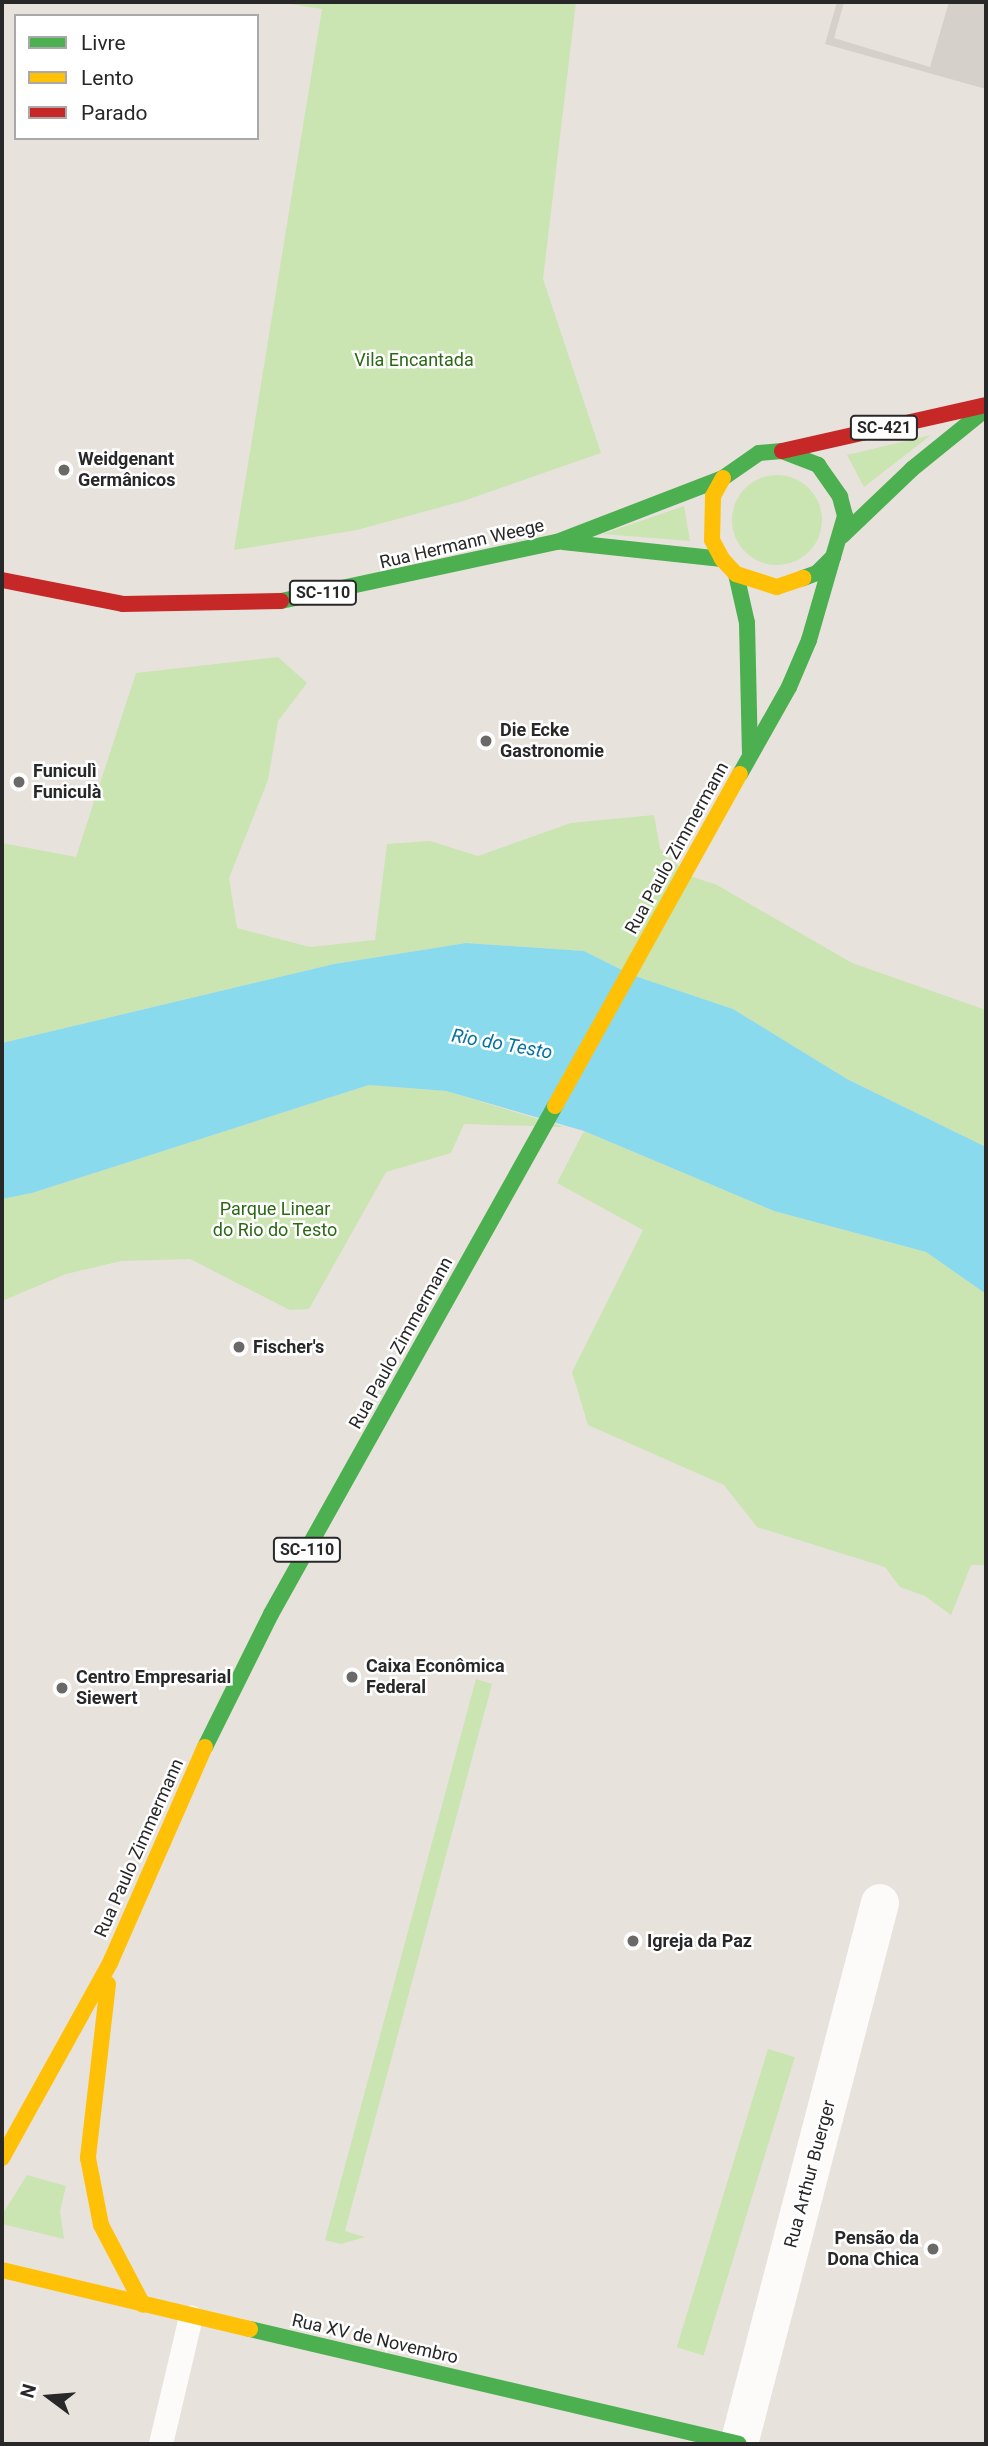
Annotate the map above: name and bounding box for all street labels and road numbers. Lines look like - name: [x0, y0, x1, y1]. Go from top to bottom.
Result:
- road number: SC-421: [849, 416, 919, 440]
- street label: Rua Hermann Weege: [378, 515, 546, 573]
- road number: SC-110: [288, 580, 358, 606]
- street label: Rua Paulo Zimmermann: [621, 758, 733, 938]
- street label: Rua Paulo Zimmermann: [345, 1253, 457, 1433]
- road number: SC-110: [272, 1538, 342, 1562]
- street label: Rua Paulo Zimmermann: [90, 1755, 188, 1941]
- street label: Rua Arthur Buerger: [780, 2098, 840, 2250]
- street label: Rua XV de Novembro: [290, 2309, 460, 2369]

